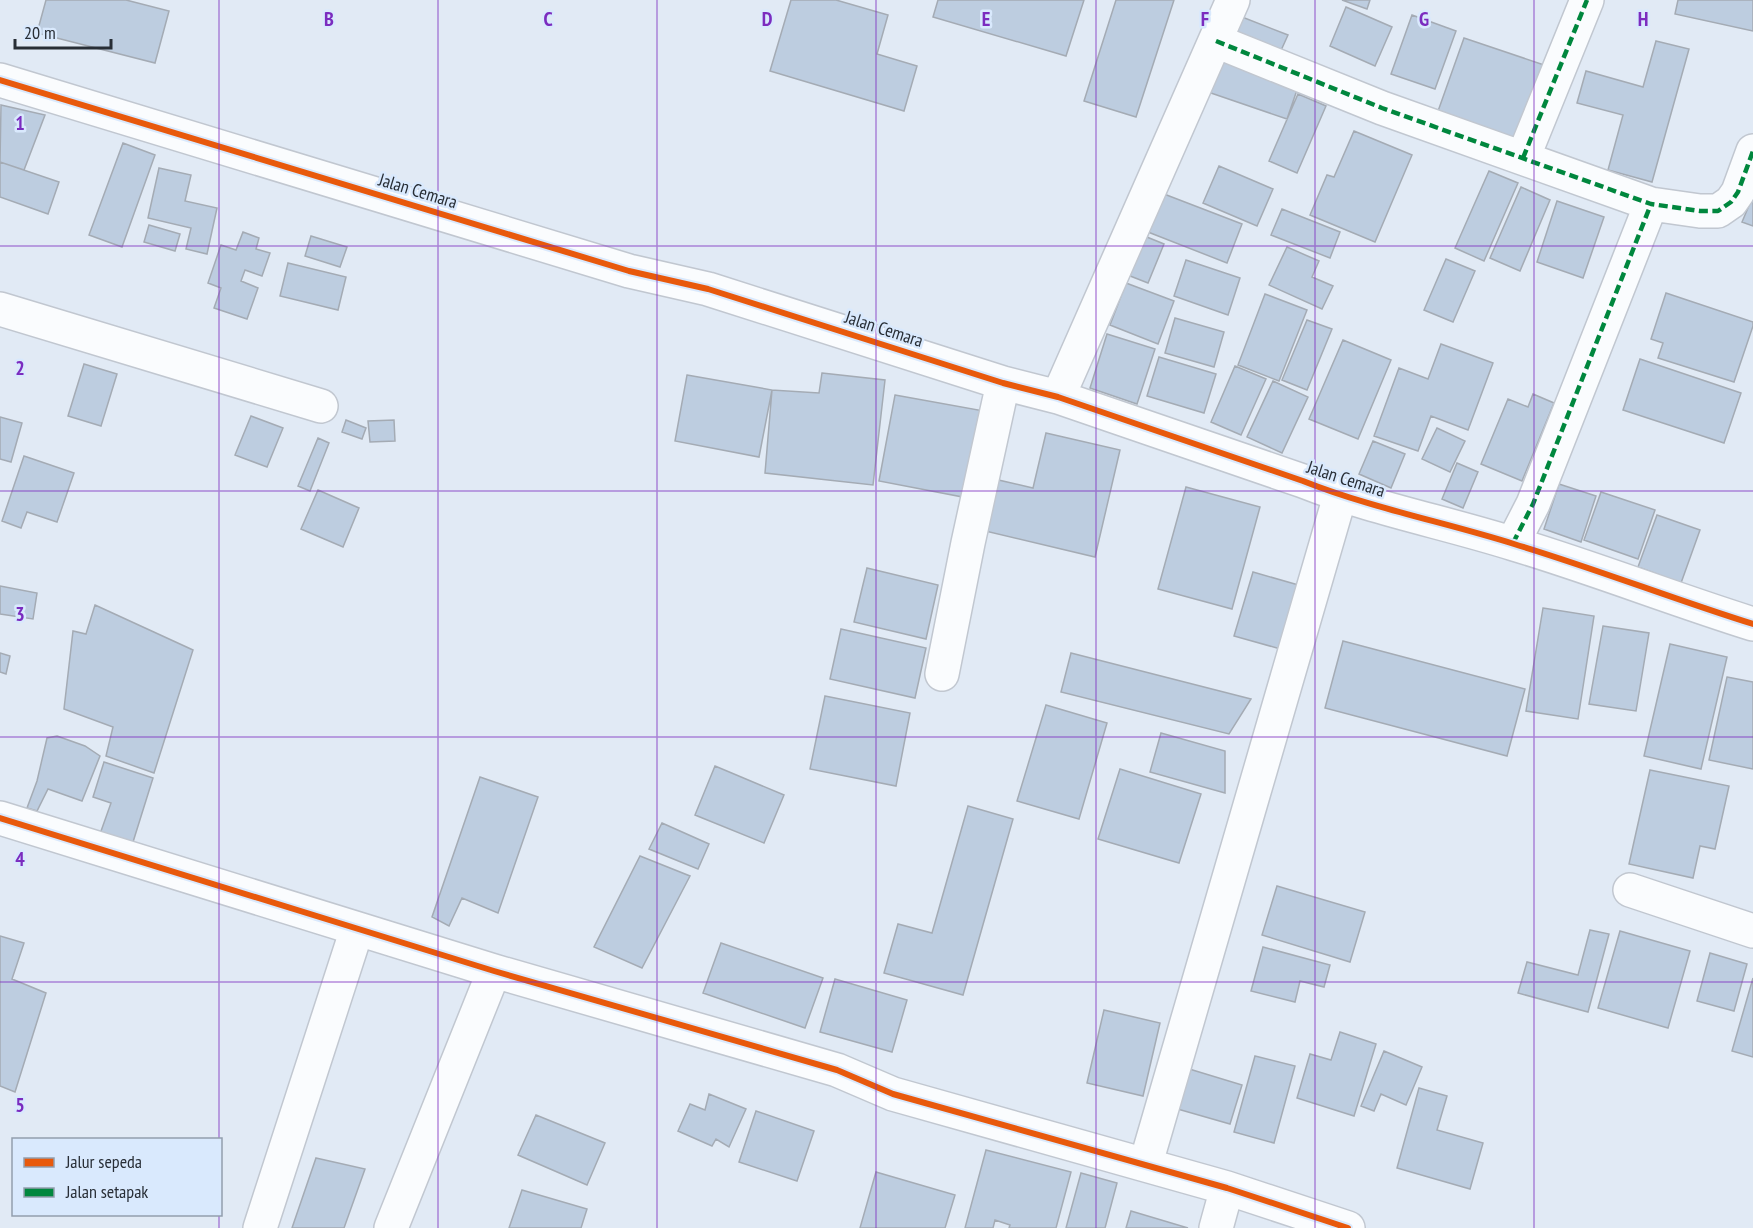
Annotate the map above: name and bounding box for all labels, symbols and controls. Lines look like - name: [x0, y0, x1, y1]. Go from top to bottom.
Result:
- text: B: [324, 6, 334, 32]
- text: C: [543, 6, 553, 32]
- text: D: [762, 6, 773, 32]
- text: E: [982, 6, 990, 32]
- text: F: [1201, 6, 1209, 32]
- text: G: [1419, 6, 1429, 32]
- text: H: [1638, 6, 1648, 32]
- scale bar: [15, 12, 111, 50]
- text: 20 m: [24, 21, 56, 44]
- text: 1: [15, 110, 25, 136]
- street label: Jalan Cemara: [375, 167, 460, 213]
- street label: Jalan Cemara: [841, 305, 926, 352]
- text: 2: [15, 355, 25, 381]
- street label: Jalan Cemara: [1303, 455, 1388, 502]
- text: 3: [15, 601, 25, 627]
- text: 4: [15, 846, 25, 872]
- text: 5: [15, 1092, 25, 1118]
- legend: [12, 1138, 222, 1216]
- text: Jalur sepeda: [65, 1150, 142, 1173]
- text: Jalan setapak: [65, 1180, 148, 1203]

